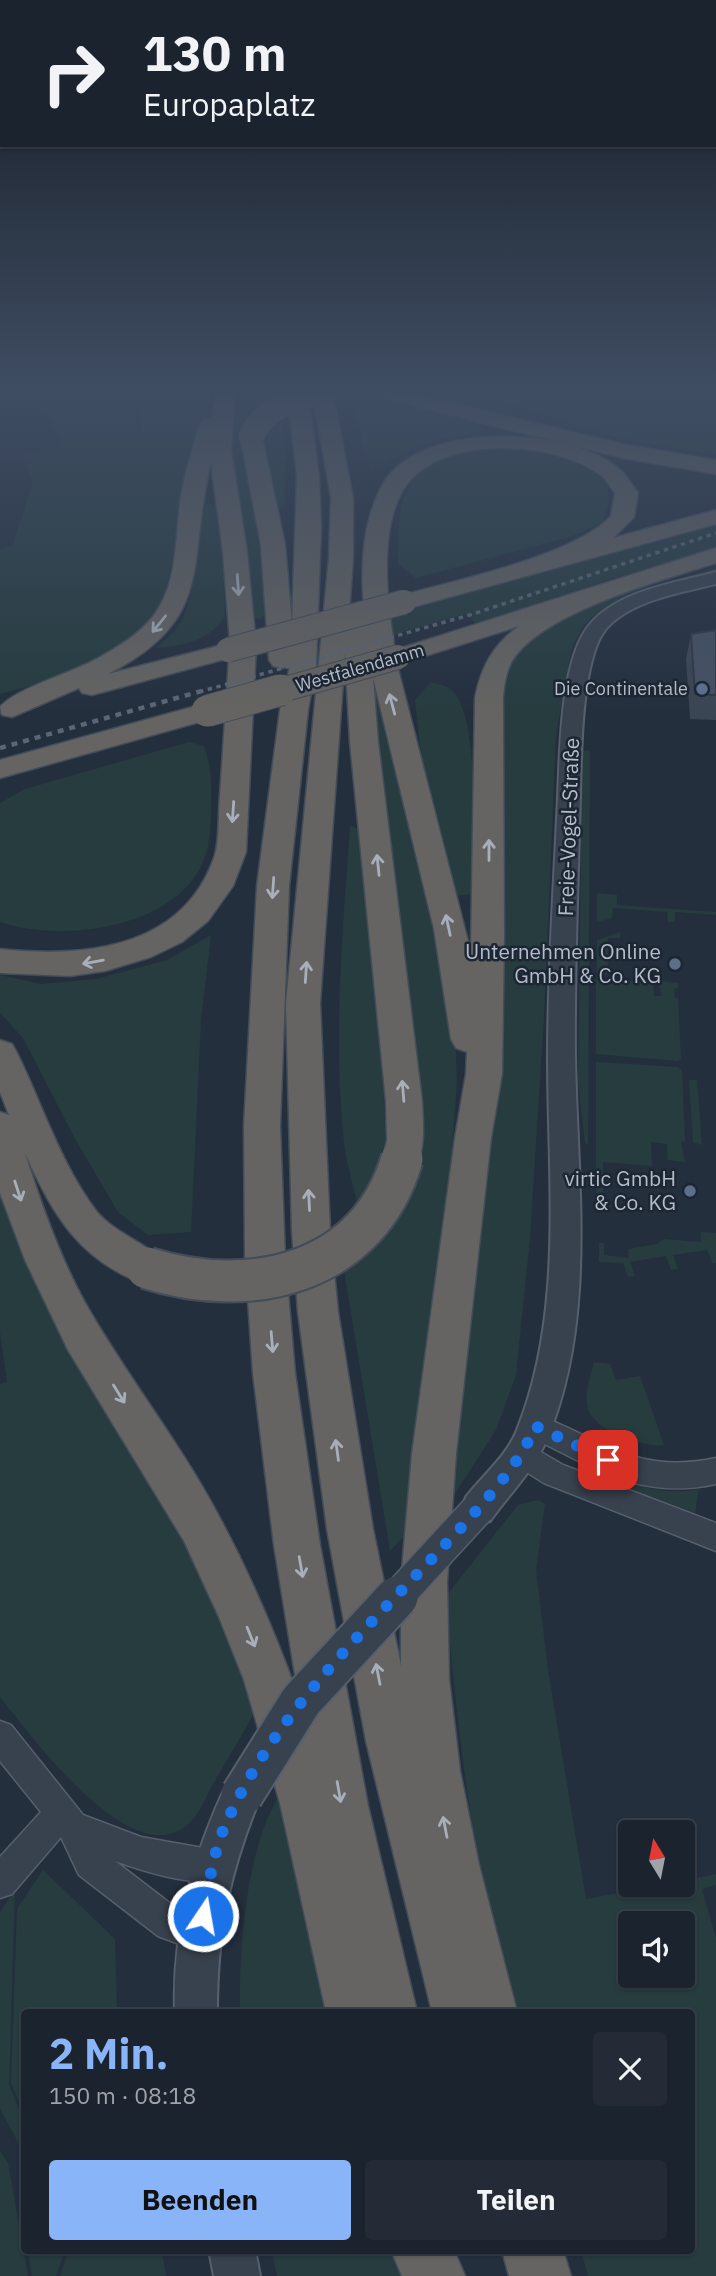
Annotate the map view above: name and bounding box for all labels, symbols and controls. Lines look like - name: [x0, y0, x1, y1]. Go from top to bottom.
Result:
- text: 130 m: [143, 21, 287, 84]
- icon: right: [28, 28, 119, 119]
- text: Europaplatz: [143, 83, 315, 125]
- one-way arrow: [232, 573, 245, 596]
- one-way arrow: [152, 614, 167, 632]
- street label: Westfalendamm: [293, 638, 427, 697]
- place label: Die Continentale: [554, 677, 688, 700]
- marker: Die Continentale: [694, 681, 710, 697]
- one-way arrow: [385, 693, 398, 716]
- street label: Freie-Vogel-Straße: [551, 737, 585, 917]
- one-way arrow: [227, 801, 240, 824]
- one-way arrow: [482, 839, 496, 862]
- one-way arrow: [371, 854, 384, 876]
- one-way arrow: [266, 876, 279, 899]
- one-way arrow: [441, 914, 455, 937]
- place label: Unternehmen Online GmbH & Co. KG: [465, 937, 661, 989]
- one-way arrow: [82, 955, 105, 969]
- marker: Unternehmen Online GmbH & Co. KG: [667, 956, 683, 972]
- one-way arrow: [299, 961, 312, 984]
- one-way arrow: [396, 1080, 409, 1103]
- place label: virtic GmbH & Co. KG: [565, 1164, 676, 1216]
- one-way arrow: [13, 1180, 25, 1202]
- marker: virtic GmbH & Co. KG: [682, 1183, 698, 1199]
- one-way arrow: [302, 1189, 315, 1211]
- one-way arrow: [266, 1330, 279, 1353]
- one-way arrow: [113, 1384, 127, 1404]
- pin: [578, 1430, 638, 1490]
- one-way arrow: [330, 1439, 343, 1462]
- icon: arrive: [589, 1441, 627, 1479]
- one-way arrow: [295, 1555, 308, 1578]
- one-way arrow: [245, 1626, 258, 1647]
- one-way arrow: [371, 1663, 384, 1686]
- one-way arrow: [333, 1780, 346, 1802]
- one-way arrow: [438, 1816, 452, 1839]
- north arrow: [618, 1820, 695, 1897]
- map controls: [618, 1820, 695, 1988]
- position arrow: [166, 1879, 240, 1953]
- button: sound: [618, 1911, 695, 1988]
- text: 2 Min.: [49, 2026, 169, 2081]
- button: close: [593, 2032, 667, 2106]
- text: 150 m · 08:18: [49, 2080, 196, 2110]
- button: Beenden: [49, 2160, 351, 2240]
- button: Teilen: [365, 2160, 667, 2240]

